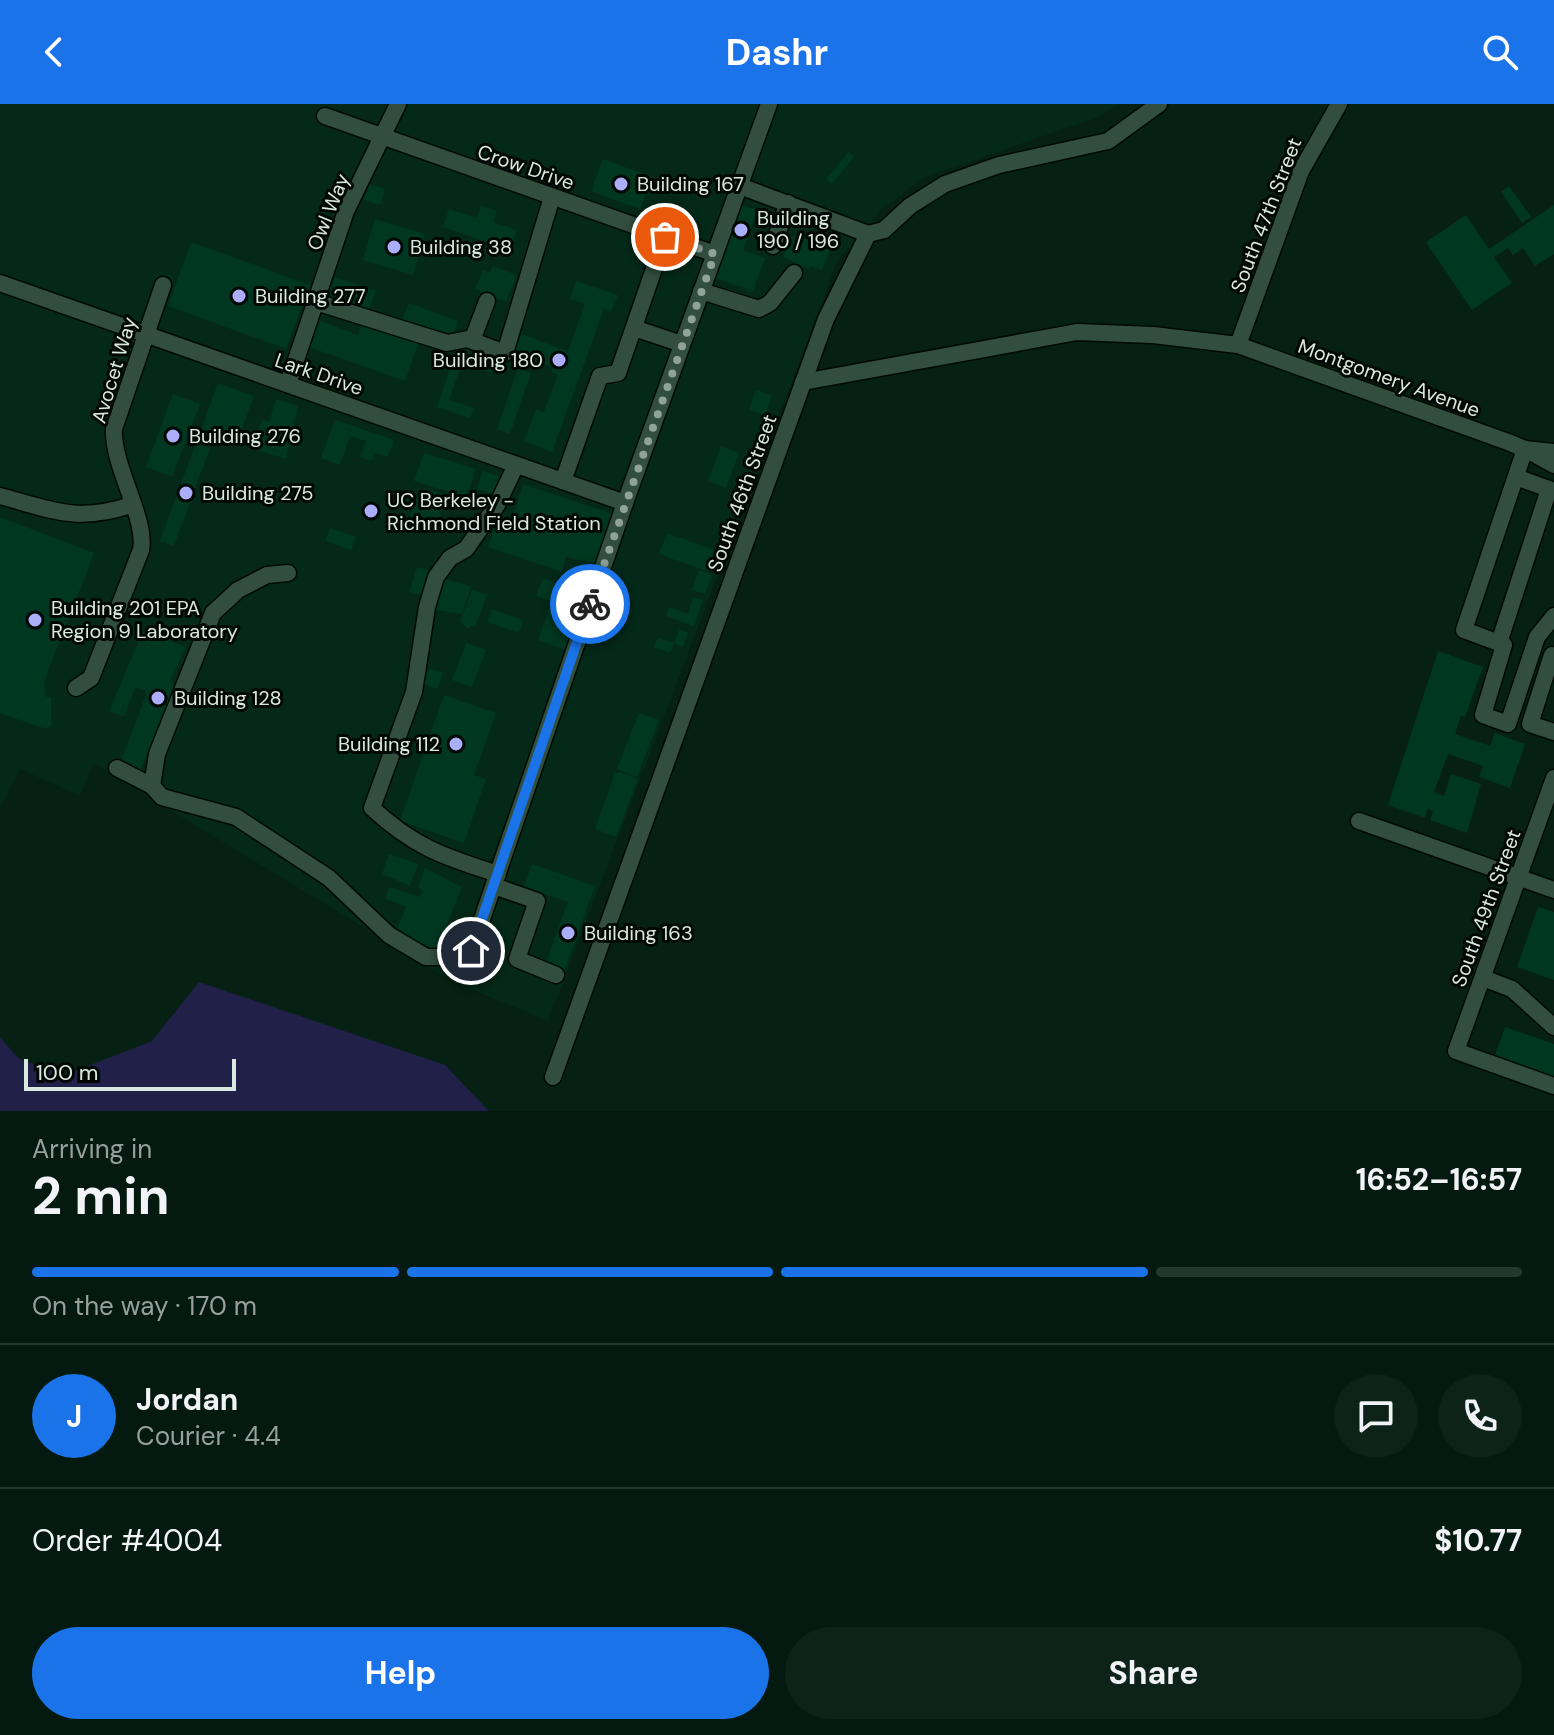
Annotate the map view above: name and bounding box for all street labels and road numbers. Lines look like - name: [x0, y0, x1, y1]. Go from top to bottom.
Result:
- street label: South 47th Street: [1225, 134, 1308, 296]
- street label: Crow Drive: [474, 138, 578, 196]
- street label: Owl Way: [301, 170, 355, 254]
- street label: Avocet Way: [86, 314, 142, 426]
- street label: Montgomery Avenue: [1295, 333, 1483, 423]
- street label: Lark Drive: [271, 347, 367, 401]
- street label: South 46th Street: [701, 411, 783, 575]
- street label: South 49th Street: [1445, 826, 1527, 990]

